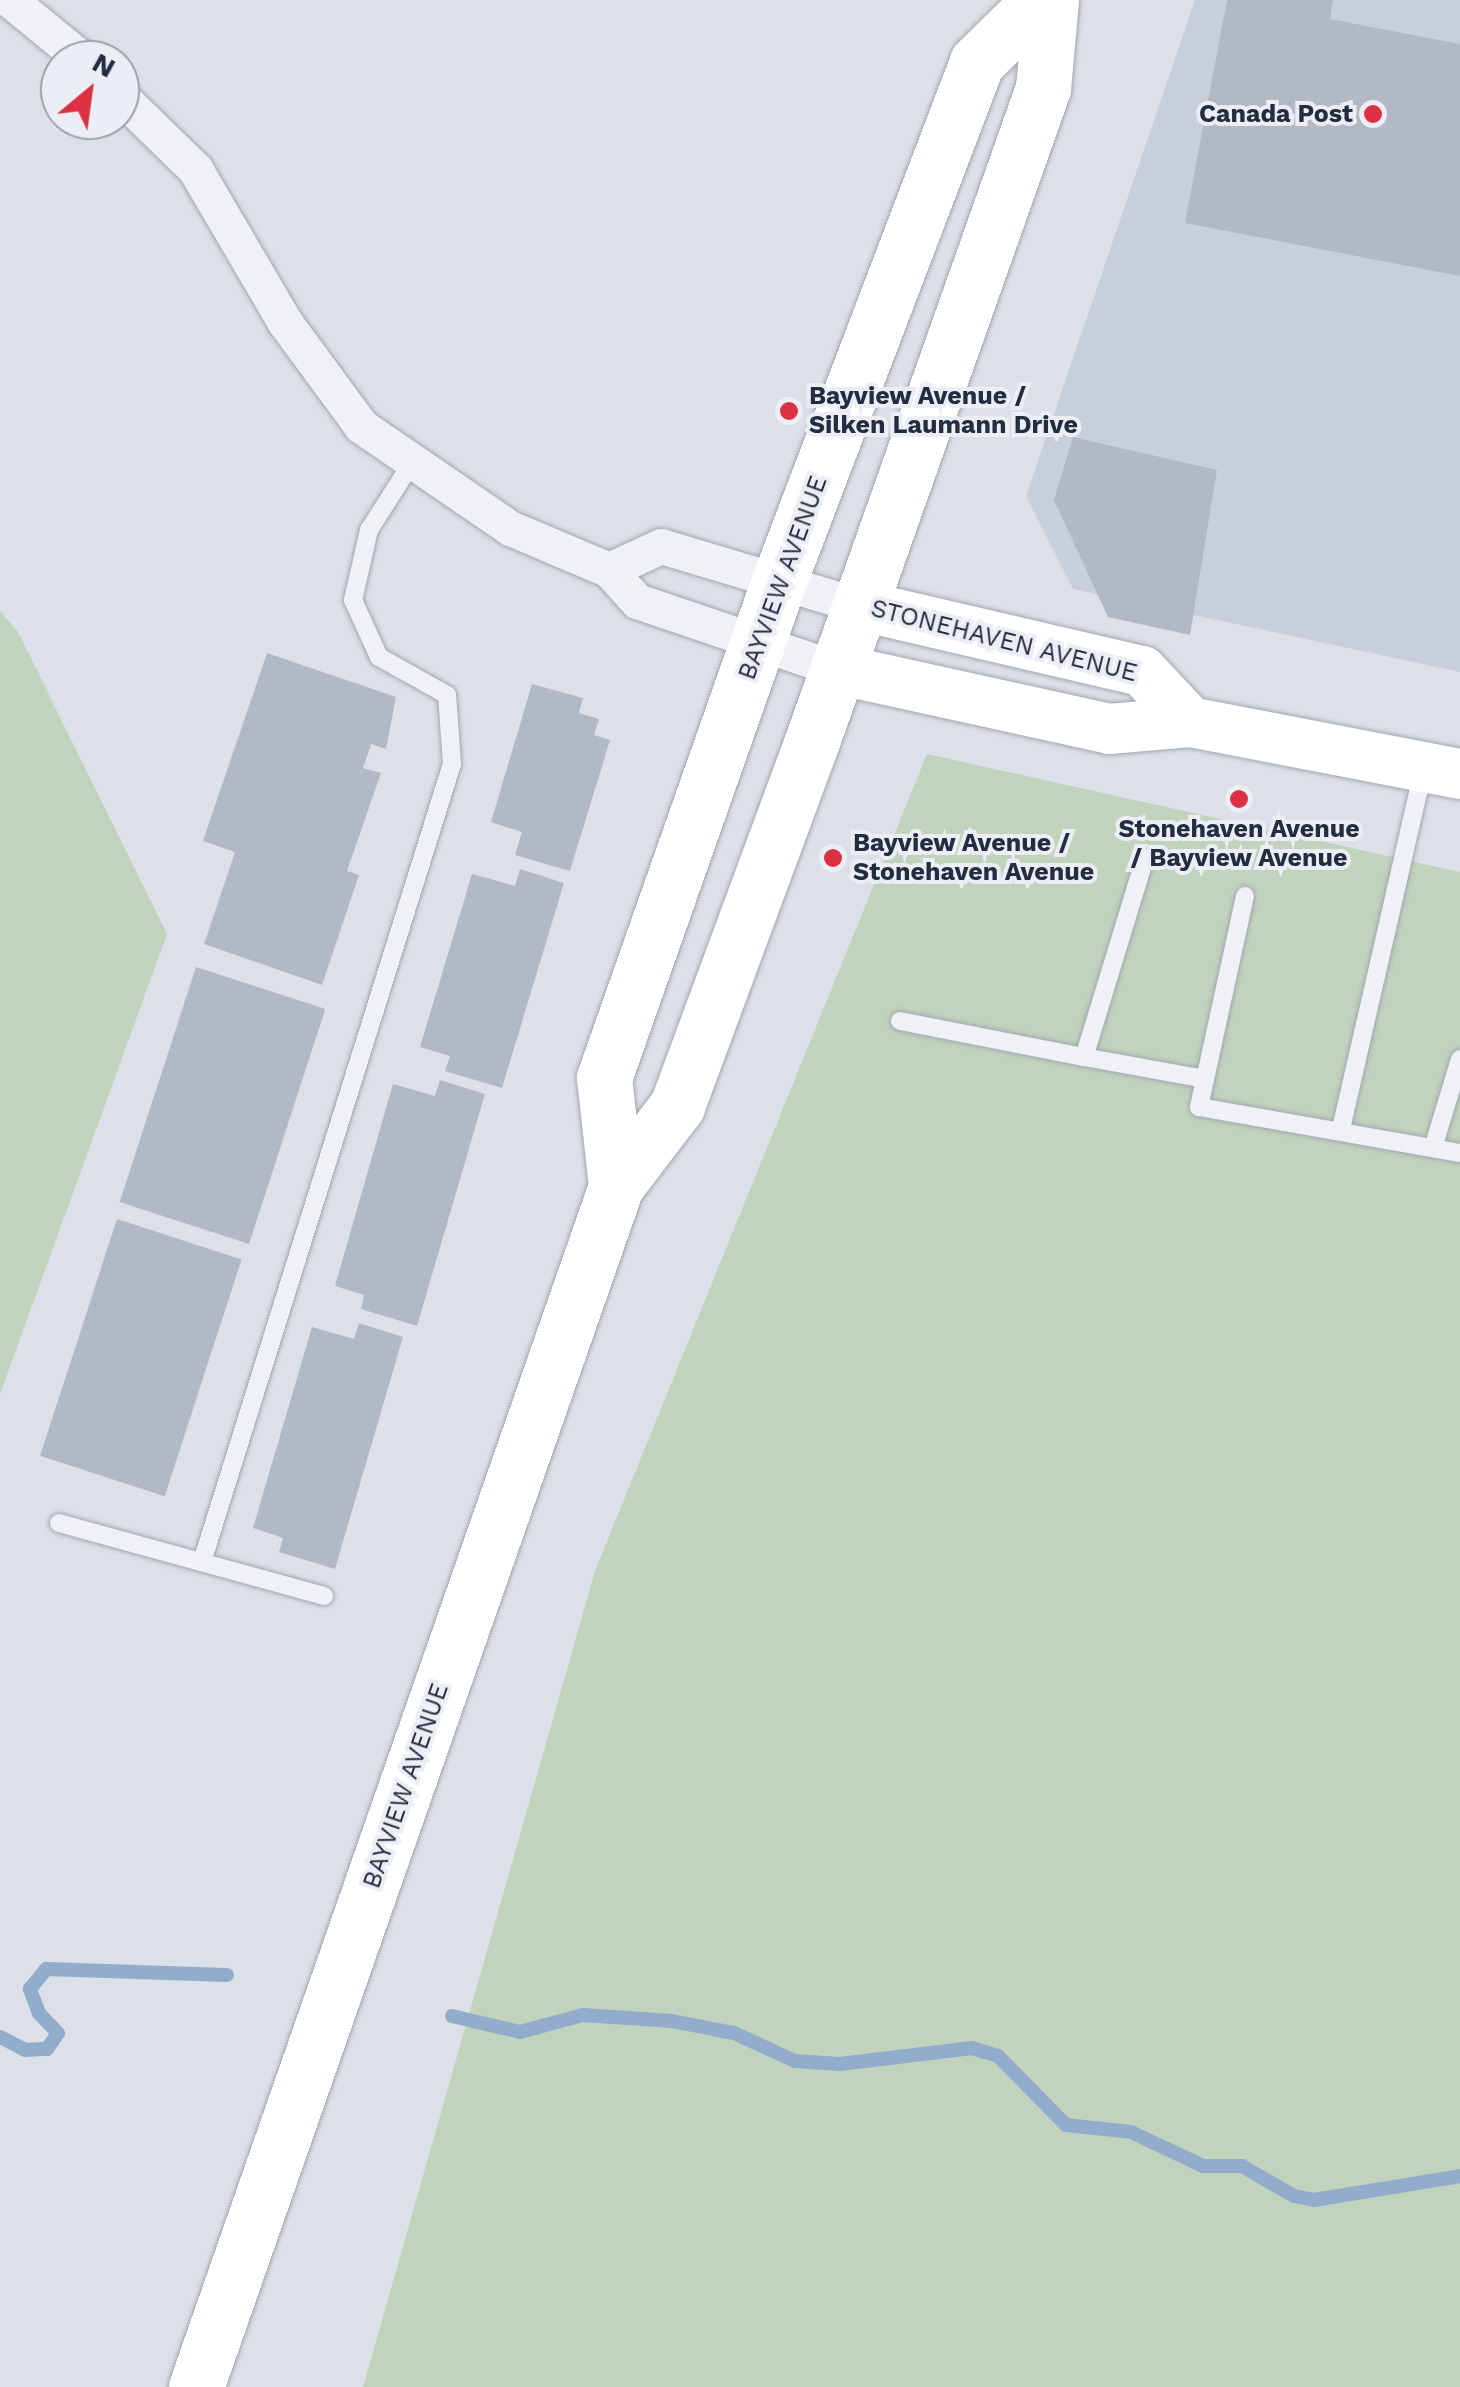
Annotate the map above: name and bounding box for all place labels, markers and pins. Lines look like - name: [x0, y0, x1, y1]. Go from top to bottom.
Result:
- place label: Canada Post: [1199, 99, 1353, 129]
- marker: Canada Post: [1362, 103, 1384, 125]
- place label: Bayview Avenue / Silken Laumann Drive: [809, 382, 1078, 441]
- marker: Bayview Avenue / Silken Laumann Drive: [778, 400, 800, 422]
- marker: Stonehaven Avenue / Bayview Avenue: [1228, 788, 1250, 810]
- place label: Stonehaven Avenue / Bayview Avenue: [1118, 815, 1360, 874]
- place label: Bayview Avenue / Stonehaven Avenue: [853, 829, 1095, 888]
- marker: Bayview Avenue / Stonehaven Avenue: [822, 847, 844, 869]

